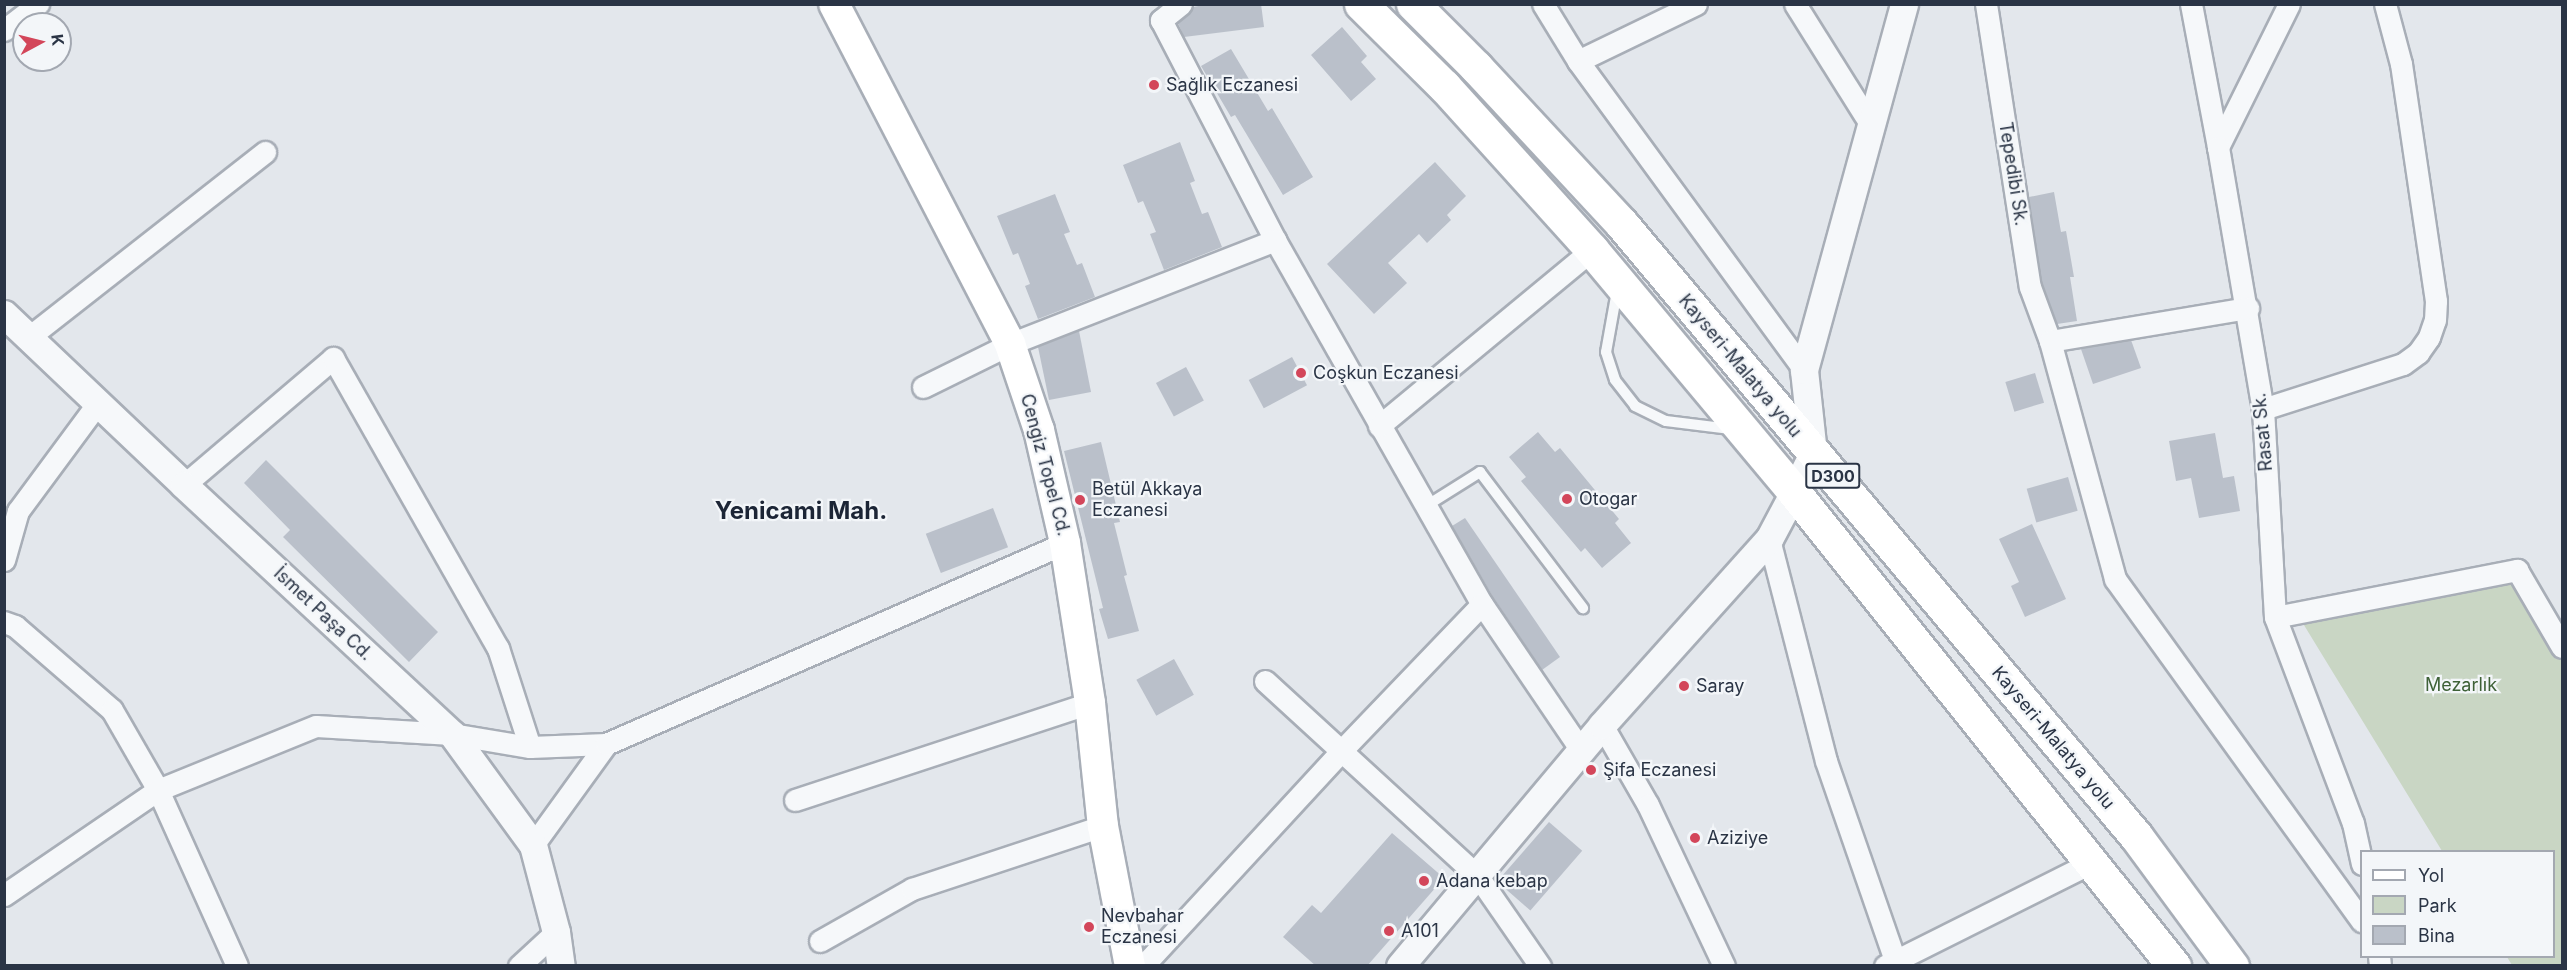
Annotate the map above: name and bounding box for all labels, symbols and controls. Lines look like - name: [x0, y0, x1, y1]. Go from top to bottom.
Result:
- north arrow: [12, 12, 72, 72]
- text: K: [47, 33, 69, 47]
- place label: Sağlık Eczanesi: [1166, 74, 1298, 96]
- marker: Sağlık Eczanesi: [1147, 78, 1161, 92]
- street label: Tepedibi Sk.: [1994, 121, 2032, 227]
- street label: Kayseri-Malatya yolu: [1674, 290, 1806, 442]
- place label: Coşkun Eczanesi: [1313, 362, 1459, 384]
- marker: Coşkun Eczanesi: [1294, 366, 1308, 380]
- street label: Cengiz Topel Cd.: [1016, 392, 1074, 538]
- street label: Rasat Sk.: [2249, 392, 2277, 472]
- road number: D300: [1804, 463, 1862, 489]
- place label: Betül Akkaya Eczanesi: [1092, 479, 1202, 522]
- place label: Otogar: [1579, 488, 1637, 510]
- marker: Otogar: [1560, 492, 1574, 506]
- marker: Betül Akkaya Eczanesi: [1073, 493, 1087, 507]
- district label: Yenicami Mah.: [715, 497, 887, 525]
- street label: İsmet Paşa Cd.: [269, 563, 377, 665]
- street label: Kayseri-Malatya yolu: [1987, 662, 2119, 814]
- park label: Mezarlık: [2425, 674, 2497, 696]
- place label: Saray: [1696, 675, 1744, 697]
- marker: Saray: [1677, 679, 1691, 693]
- place label: Şifa Eczanesi: [1603, 759, 1716, 781]
- marker: Şifa Eczanesi: [1584, 763, 1598, 777]
- place label: Aziziye: [1707, 827, 1768, 849]
- marker: Aziziye: [1688, 831, 1702, 845]
- legend: [2360, 850, 2555, 958]
- text: Yol: [2418, 865, 2444, 886]
- place label: Adana kebap: [1436, 870, 1548, 892]
- marker: Adana kebap: [1417, 874, 1431, 888]
- text: Park: [2418, 895, 2457, 916]
- place label: Nevbahar Eczanesi: [1101, 906, 1184, 948]
- marker: Nevbahar Eczanesi: [1082, 920, 1096, 934]
- place label: A101: [1401, 920, 1439, 942]
- marker: A101: [1382, 924, 1396, 938]
- text: Bina: [2418, 925, 2455, 946]

